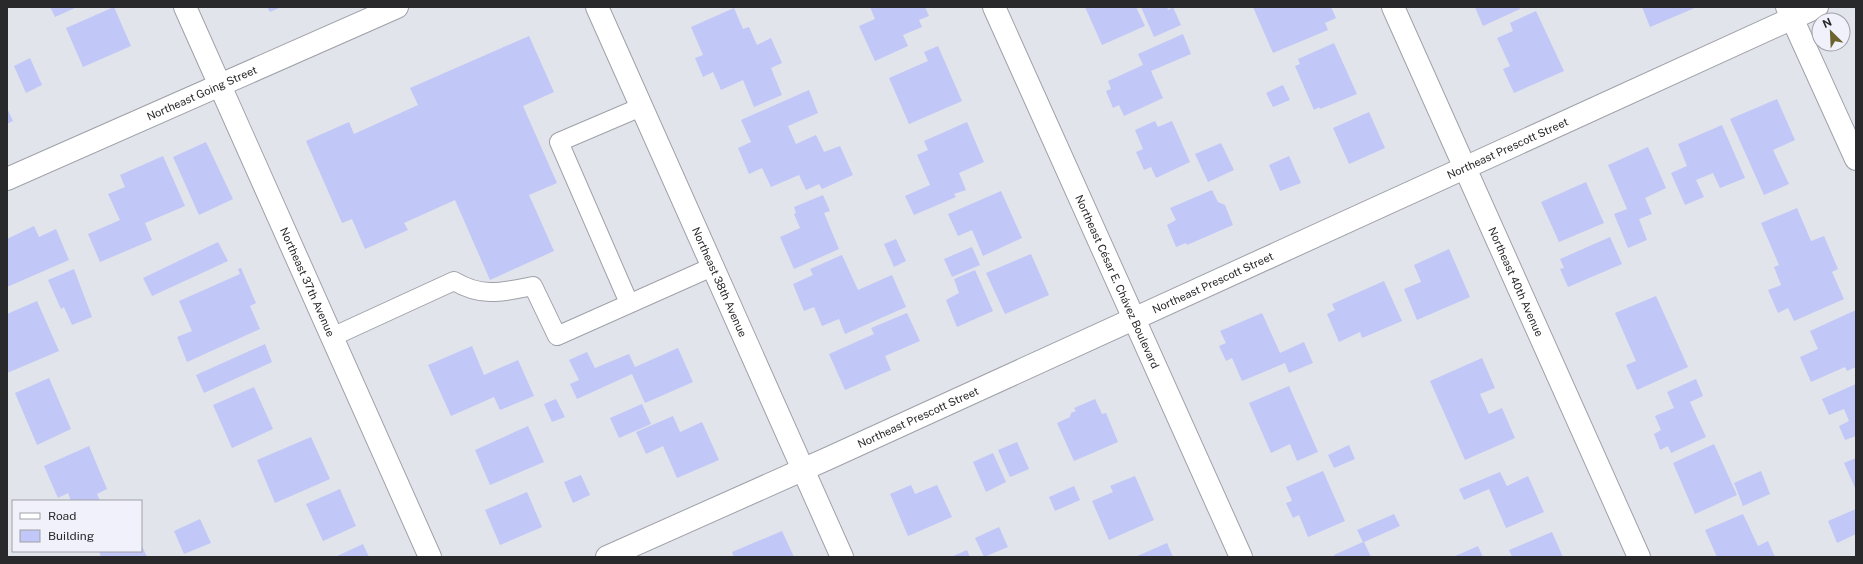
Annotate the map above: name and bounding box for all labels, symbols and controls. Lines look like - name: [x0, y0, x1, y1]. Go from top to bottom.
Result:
- north arrow: [1811, 12, 1851, 52]
- text: N: [1821, 16, 1833, 30]
- street label: Northeast Going Street: [145, 64, 259, 123]
- street label: Northeast Prescott Street: [1445, 115, 1570, 181]
- street label: Northeast César E. Chávez Boulevard: [1073, 193, 1161, 370]
- street label: Northeast 37th Avenue: [278, 225, 337, 338]
- street label: Northeast 38th Avenue: [690, 225, 749, 339]
- street label: Northeast 40th Avenue: [1486, 225, 1546, 338]
- street label: Northeast Prescott Street: [1150, 250, 1275, 316]
- street label: Northeast Prescott Street: [856, 385, 980, 450]
- legend: [12, 500, 142, 552]
- text: Road: [48, 509, 76, 523]
- text: Building: [48, 529, 94, 543]

